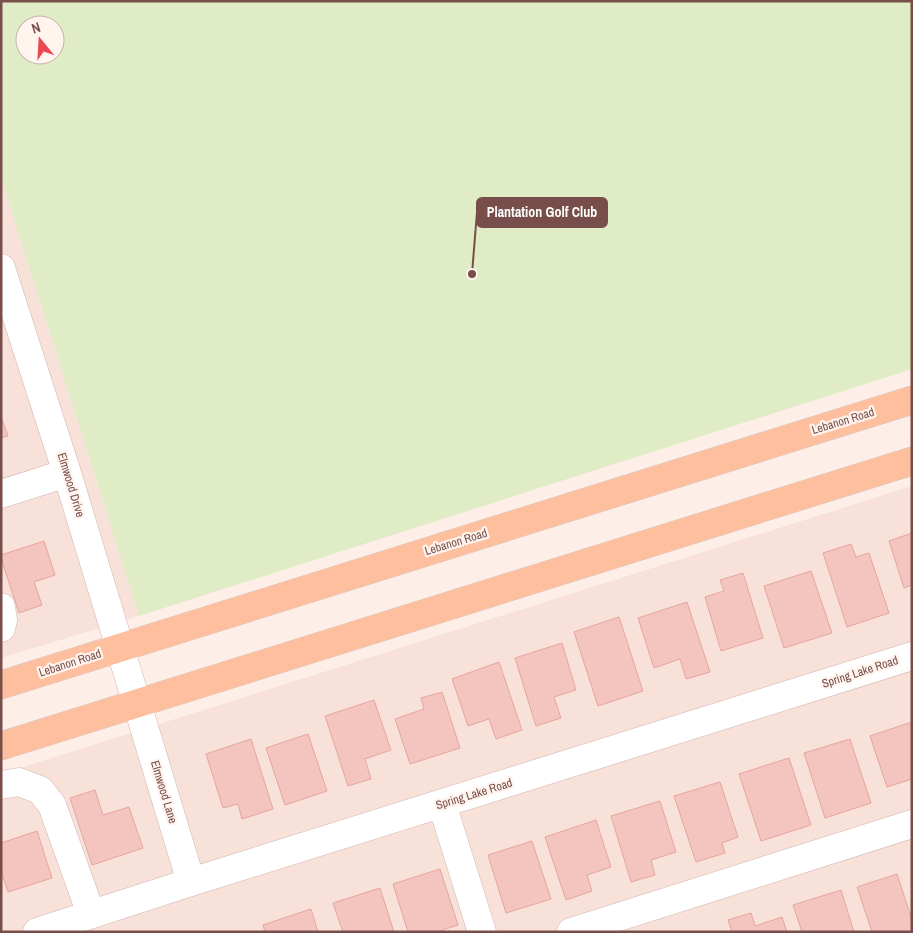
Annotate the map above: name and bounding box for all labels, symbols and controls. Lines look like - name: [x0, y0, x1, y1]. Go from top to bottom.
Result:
- north arrow: [15, 15, 65, 65]
- text: N: [29, 18, 43, 37]
- callout: Plantation Golf Club: [477, 198, 607, 227]
- text: Plantation Golf Club: [487, 203, 597, 221]
- street label: Lebanon Road: [810, 404, 876, 438]
- street label: Elmwood Drive: [54, 451, 88, 519]
- street label: Lebanon Road: [423, 525, 489, 559]
- street label: Lebanon Road: [37, 645, 103, 681]
- street label: Spring Lake Road: [820, 652, 900, 692]
- street label: Elmwood Lane: [147, 759, 181, 825]
- street label: Spring Lake Road: [434, 775, 514, 813]

